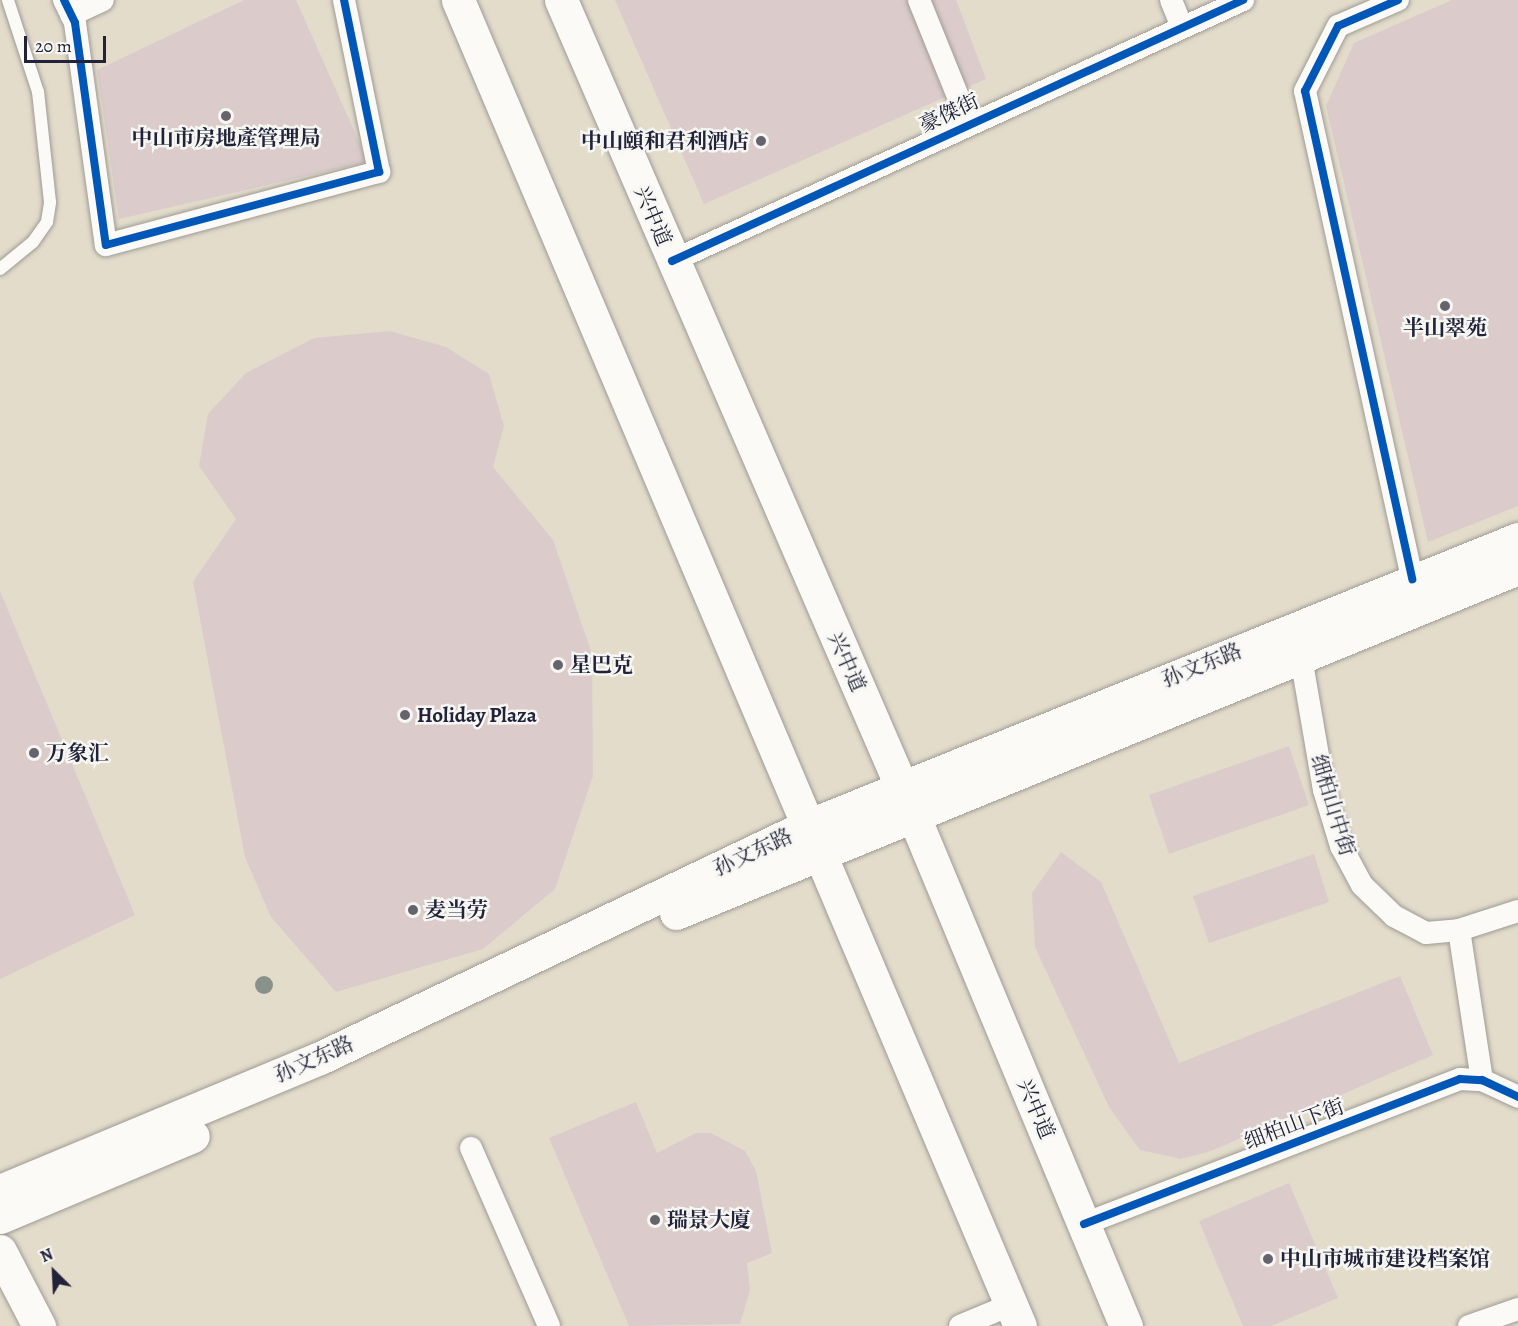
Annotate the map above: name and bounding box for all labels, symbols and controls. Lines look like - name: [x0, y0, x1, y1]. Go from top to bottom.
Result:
- scale bar: [27, 24, 110, 62]
- text: 20 m: [35, 34, 72, 58]
- street label: 豪傑街: [915, 88, 983, 138]
- marker: 中山市房地產管理局: [219, 109, 233, 123]
- place label: 中山市房地產管理局: [132, 125, 320, 151]
- place label: 中山頤和君利酒店: [581, 128, 749, 154]
- marker: 中山頤和君利酒店: [754, 134, 768, 148]
- street label: 兴中道: [629, 182, 677, 250]
- marker: 半山翠苑: [1438, 299, 1452, 313]
- place label: 半山翠苑: [1403, 315, 1487, 341]
- street label: 兴中道: [823, 628, 871, 696]
- street label: 孙文东路: [1158, 638, 1246, 692]
- place label: 星巴克: [570, 652, 633, 678]
- marker: 星巴克: [551, 658, 565, 672]
- place label: Holiday Plaza: [417, 702, 537, 728]
- marker: Holiday Plaza: [398, 708, 412, 722]
- place label: 万象汇: [46, 740, 109, 766]
- marker: 万象汇: [27, 746, 41, 760]
- street label: 细柏山中街: [1306, 751, 1360, 859]
- street label: 孙文东路: [710, 823, 796, 881]
- place label: 麦当劳: [425, 897, 488, 923]
- marker: 麦当劳: [406, 903, 420, 917]
- street label: 孙文东路: [271, 1030, 357, 1088]
- street label: 兴中道: [1012, 1075, 1060, 1143]
- street label: 细柏山下街: [1240, 1093, 1348, 1155]
- place label: 瑞景大廈: [667, 1207, 751, 1233]
- marker: 瑞景大廈: [648, 1213, 662, 1227]
- north arrow: [24, 1242, 84, 1302]
- text: N: [37, 1243, 56, 1268]
- place label: 中山市城市建设档案馆: [1280, 1246, 1490, 1272]
- marker: 中山市城市建设档案馆: [1261, 1252, 1275, 1266]

